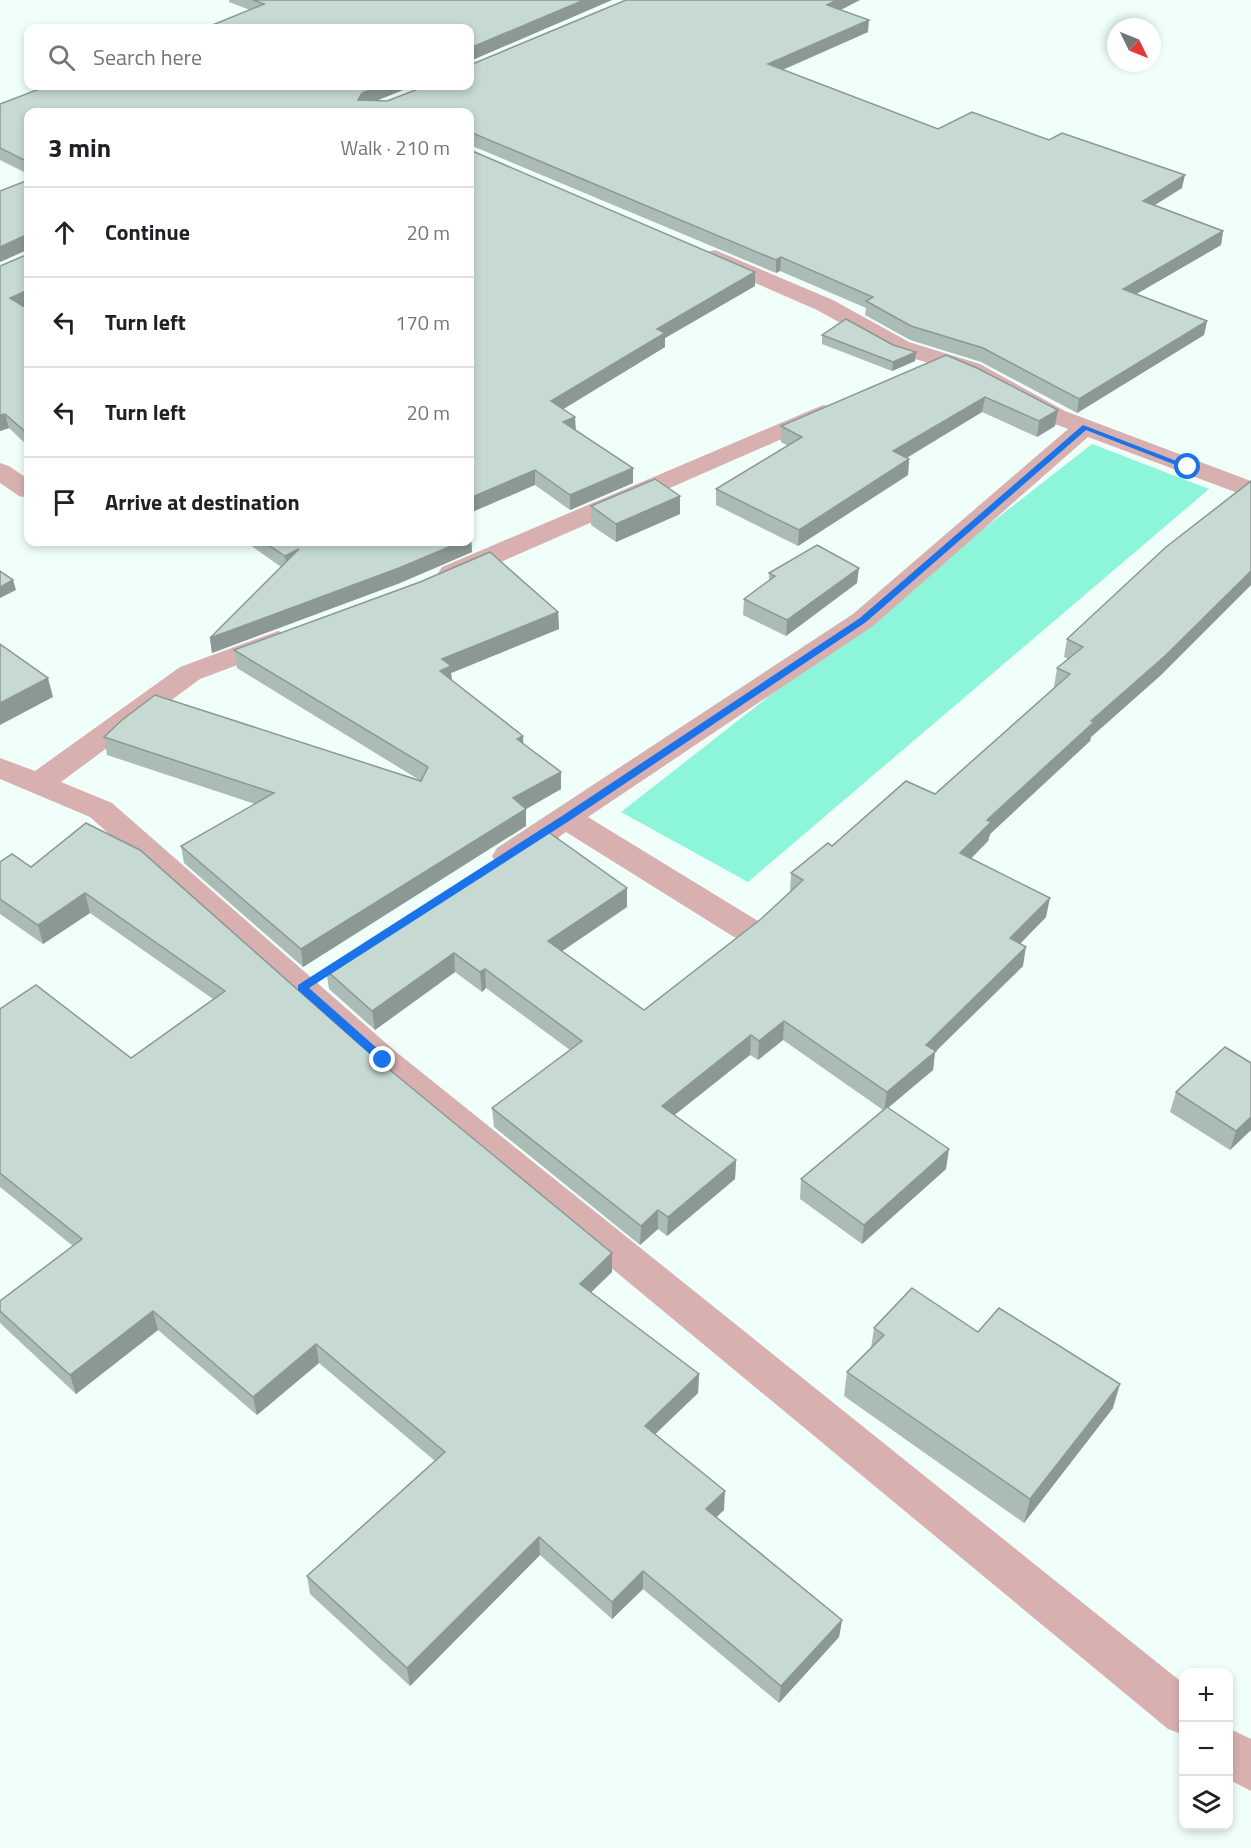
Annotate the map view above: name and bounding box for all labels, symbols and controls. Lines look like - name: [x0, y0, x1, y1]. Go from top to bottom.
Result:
- north arrow: [1107, 18, 1161, 72]
- search box: [24, 24, 474, 90]
- text: Search here: [93, 40, 202, 74]
- icon: search: [45, 41, 78, 74]
- text: 3 min: [48, 128, 111, 167]
- text: Walk · 210 m: [341, 132, 450, 163]
- text: Continue: [105, 215, 190, 249]
- icon: ahead: [48, 216, 81, 249]
- text: 20 m: [406, 217, 450, 248]
- text: Turn left: [105, 305, 186, 339]
- icon: left: [48, 306, 81, 339]
- text: 170 m: [395, 307, 450, 338]
- text: Turn left: [105, 395, 186, 429]
- icon: left: [48, 396, 81, 429]
- text: 20 m: [406, 397, 450, 428]
- route start: [1174, 453, 1200, 479]
- text: Arrive at destination: [105, 485, 300, 519]
- icon: arrive: [48, 486, 81, 519]
- route end: [369, 1046, 395, 1072]
- map controls: [1179, 1668, 1233, 1830]
- button: +: [1179, 1668, 1233, 1722]
- button: −: [1179, 1722, 1233, 1776]
- button: layers: [1179, 1776, 1233, 1830]

